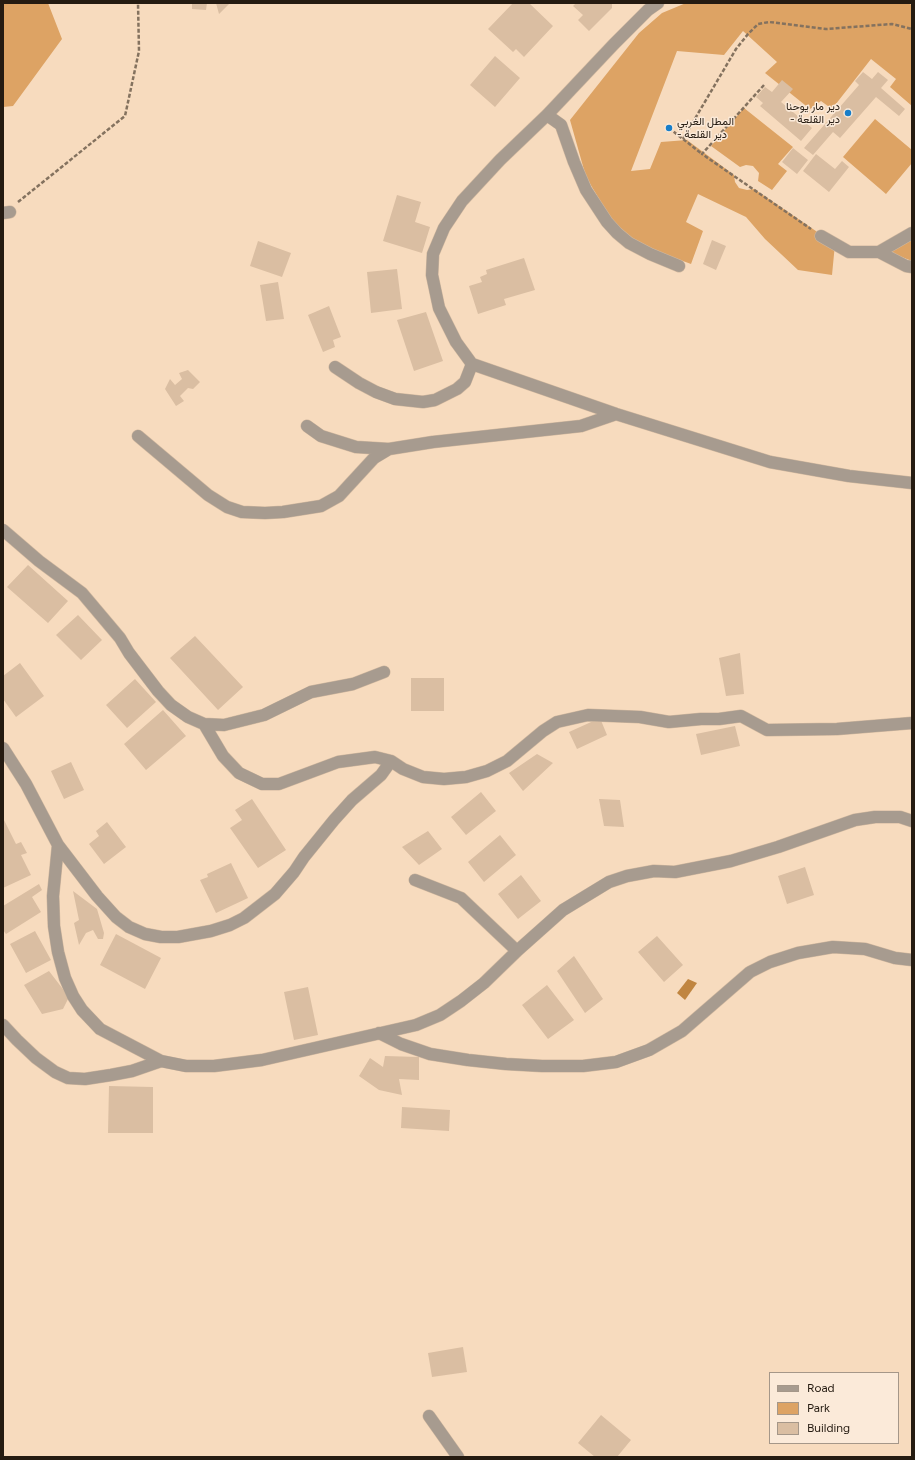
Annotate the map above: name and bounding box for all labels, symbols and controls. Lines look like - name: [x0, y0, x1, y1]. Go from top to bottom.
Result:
- place label: دير مار يوحنا - دير القلعة: [786, 100, 840, 126]
- marker: دير مار يوحنا - دير القلعة: [843, 108, 853, 118]
- place label: المطل الغربي - دير القلعة: [677, 115, 734, 141]
- marker: المطل الغربي - دير القلعة: [664, 123, 674, 133]
- legend: [769, 1372, 899, 1444]
- text: Road: [807, 1381, 835, 1395]
- text: Park: [807, 1401, 830, 1415]
- text: Building: [807, 1421, 850, 1435]

